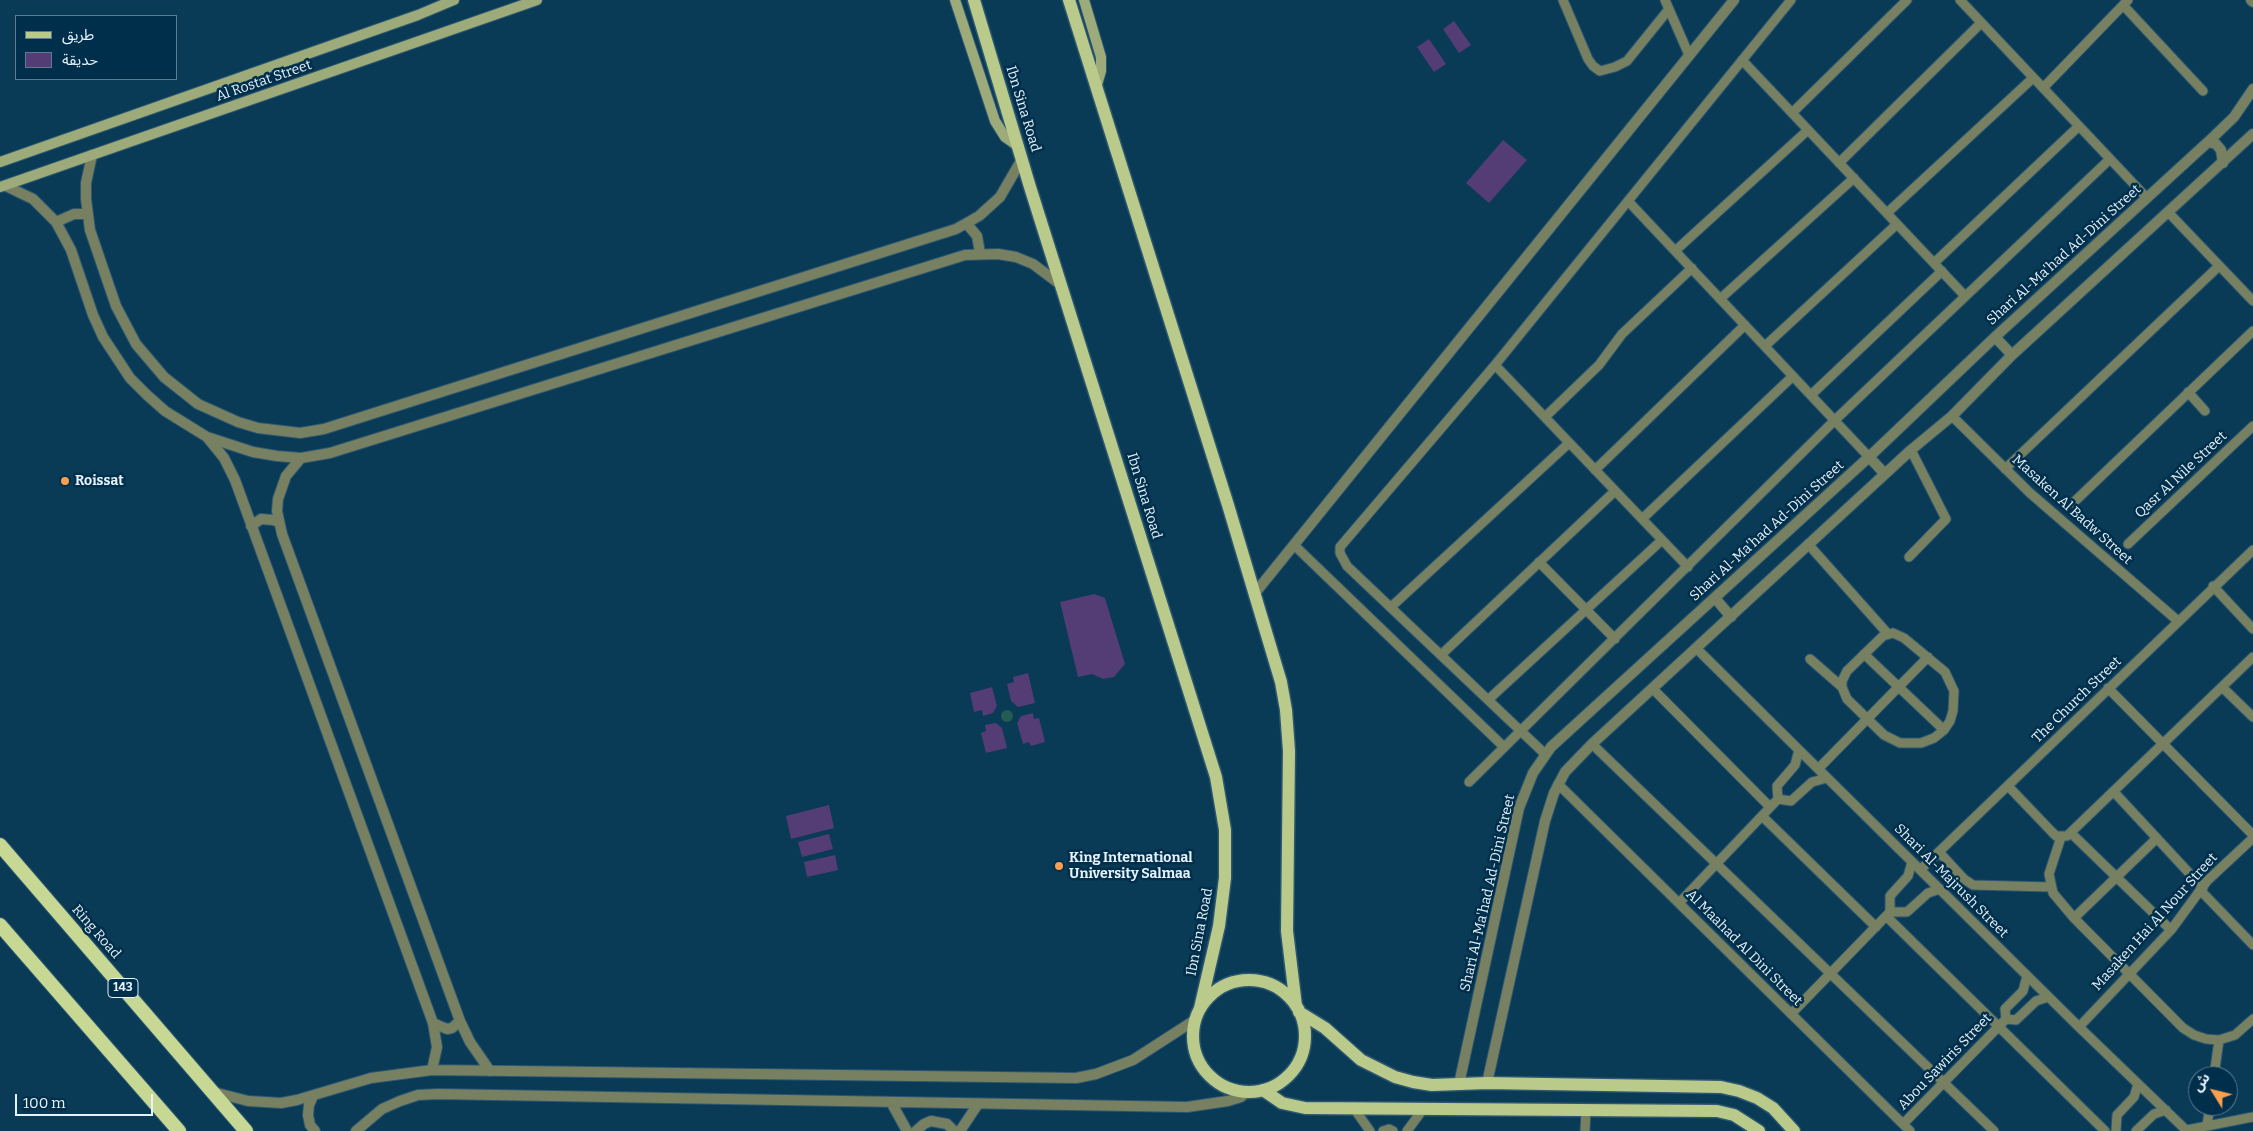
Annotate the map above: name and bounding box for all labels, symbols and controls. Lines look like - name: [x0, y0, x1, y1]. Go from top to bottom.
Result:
- legend: [15, 15, 178, 80]
- text: طريق: [62, 26, 94, 44]
- text: حديقة: [62, 51, 98, 69]
- street label: Al Rostat Street: [214, 57, 314, 105]
- street label: Ibn Sina Road: [1002, 64, 1044, 154]
- street label: Shari Al-Ma'had Ad-Dini Street: [1983, 181, 2145, 329]
- street label: Qasr Al Nile Street: [2132, 428, 2230, 522]
- street label: Ibn Sina Road: [1123, 451, 1165, 541]
- street label: Masaken Al Badw Street: [2009, 452, 2135, 568]
- street label: Shari Al-Ma'had Ad-Dini Street: [1686, 457, 1848, 605]
- place label: Roissat: [75, 473, 124, 489]
- marker: Roissat: [59, 475, 71, 487]
- street label: The Church Street: [2029, 653, 2125, 747]
- street label: Shari Al-Ma'had Ad-Dini Street: [1457, 793, 1519, 993]
- street label: Shari Al-Majrush Street: [1891, 821, 2011, 941]
- place label: King International University Salmaa: [1069, 850, 1193, 882]
- street label: Masaken Hai Al Nour Street: [2089, 850, 2221, 994]
- marker: King International University Salmaa: [1053, 860, 1065, 872]
- street label: Al Maahad Al Dini Street: [1682, 886, 1806, 1010]
- street label: Ibn Sina Road: [1183, 887, 1217, 977]
- street label: Ring Road: [68, 902, 124, 962]
- road number: 143: [108, 978, 138, 998]
- street label: Abou Sawiris Street: [1895, 1010, 1995, 1114]
- north arrow: [2188, 1066, 2238, 1116]
- text: ش: [2189, 1070, 2214, 1095]
- scale bar: [18, 1084, 155, 1116]
- text: 100 m: [23, 1094, 66, 1112]

